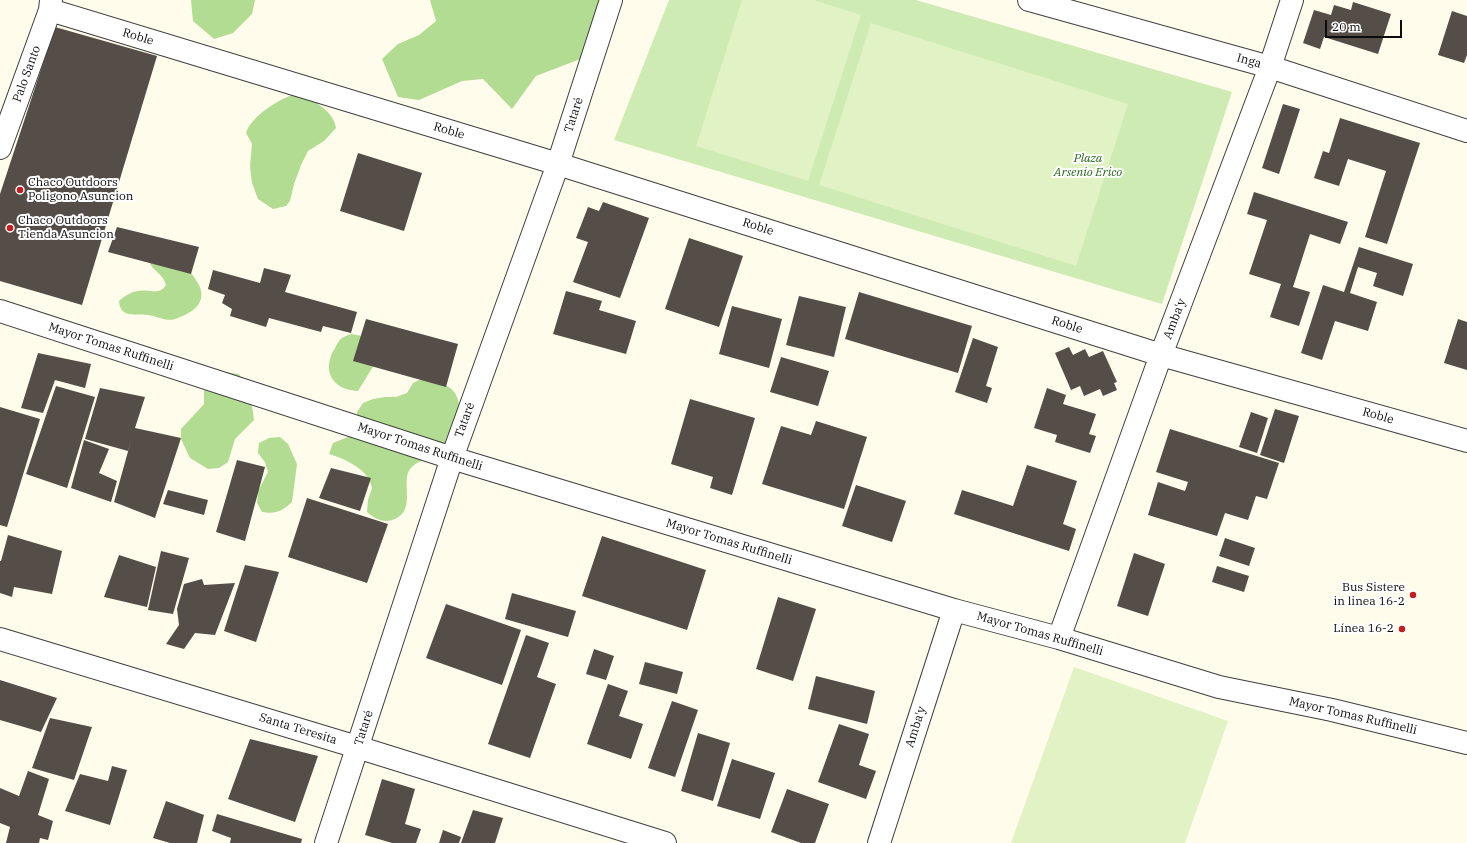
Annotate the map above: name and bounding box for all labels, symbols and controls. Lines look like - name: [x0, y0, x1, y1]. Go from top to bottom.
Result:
- scale bar: [1327, 12, 1404, 38]
- text: 20 m: [1332, 19, 1361, 34]
- street label: Roble: [121, 25, 155, 49]
- street label: Palo Santo: [10, 44, 44, 104]
- street label: Inga: [1235, 51, 1263, 71]
- street label: Tataré: [562, 96, 586, 134]
- street label: Roble: [432, 119, 466, 143]
- park label: Plaza Arsenio Erico: [1054, 152, 1122, 180]
- place label: Chaco Outdoors Poligono Asuncion: [28, 176, 133, 204]
- marker: Chaco Outdoors Poligono Asuncion: [15, 185, 25, 195]
- place label: Chaco Outdoors Tienda Asuncion: [18, 214, 114, 242]
- street label: Roble: [741, 215, 775, 239]
- marker: Chaco Outdoors Tienda Asuncion: [5, 223, 15, 233]
- street label: Amba'y: [1161, 297, 1189, 341]
- street label: Roble: [1050, 313, 1084, 337]
- street label: Mayor Tomas Ruffinelli: [47, 320, 175, 374]
- street label: Tataré: [452, 400, 478, 440]
- street label: Roble: [1361, 405, 1395, 427]
- street label: Mayor Tomas Ruffinelli: [356, 420, 484, 474]
- street label: Mayor Tomas Ruffinelli: [664, 516, 794, 568]
- place label: Bus Sistere in linea 16-2: [1334, 581, 1405, 609]
- marker: Bus Sistere in linea 16-2: [1408, 590, 1418, 600]
- street label: Mayor Tomas Ruffinelli: [975, 609, 1105, 659]
- place label: Línea 16-2: [1333, 622, 1394, 636]
- marker: Línea 16-2: [1397, 624, 1407, 634]
- street label: Mayor Tomas Ruffinelli: [1288, 694, 1418, 738]
- street label: Amba'y: [903, 705, 929, 749]
- street label: Tataré: [352, 709, 376, 747]
- street label: Santa Teresita: [257, 710, 339, 748]

